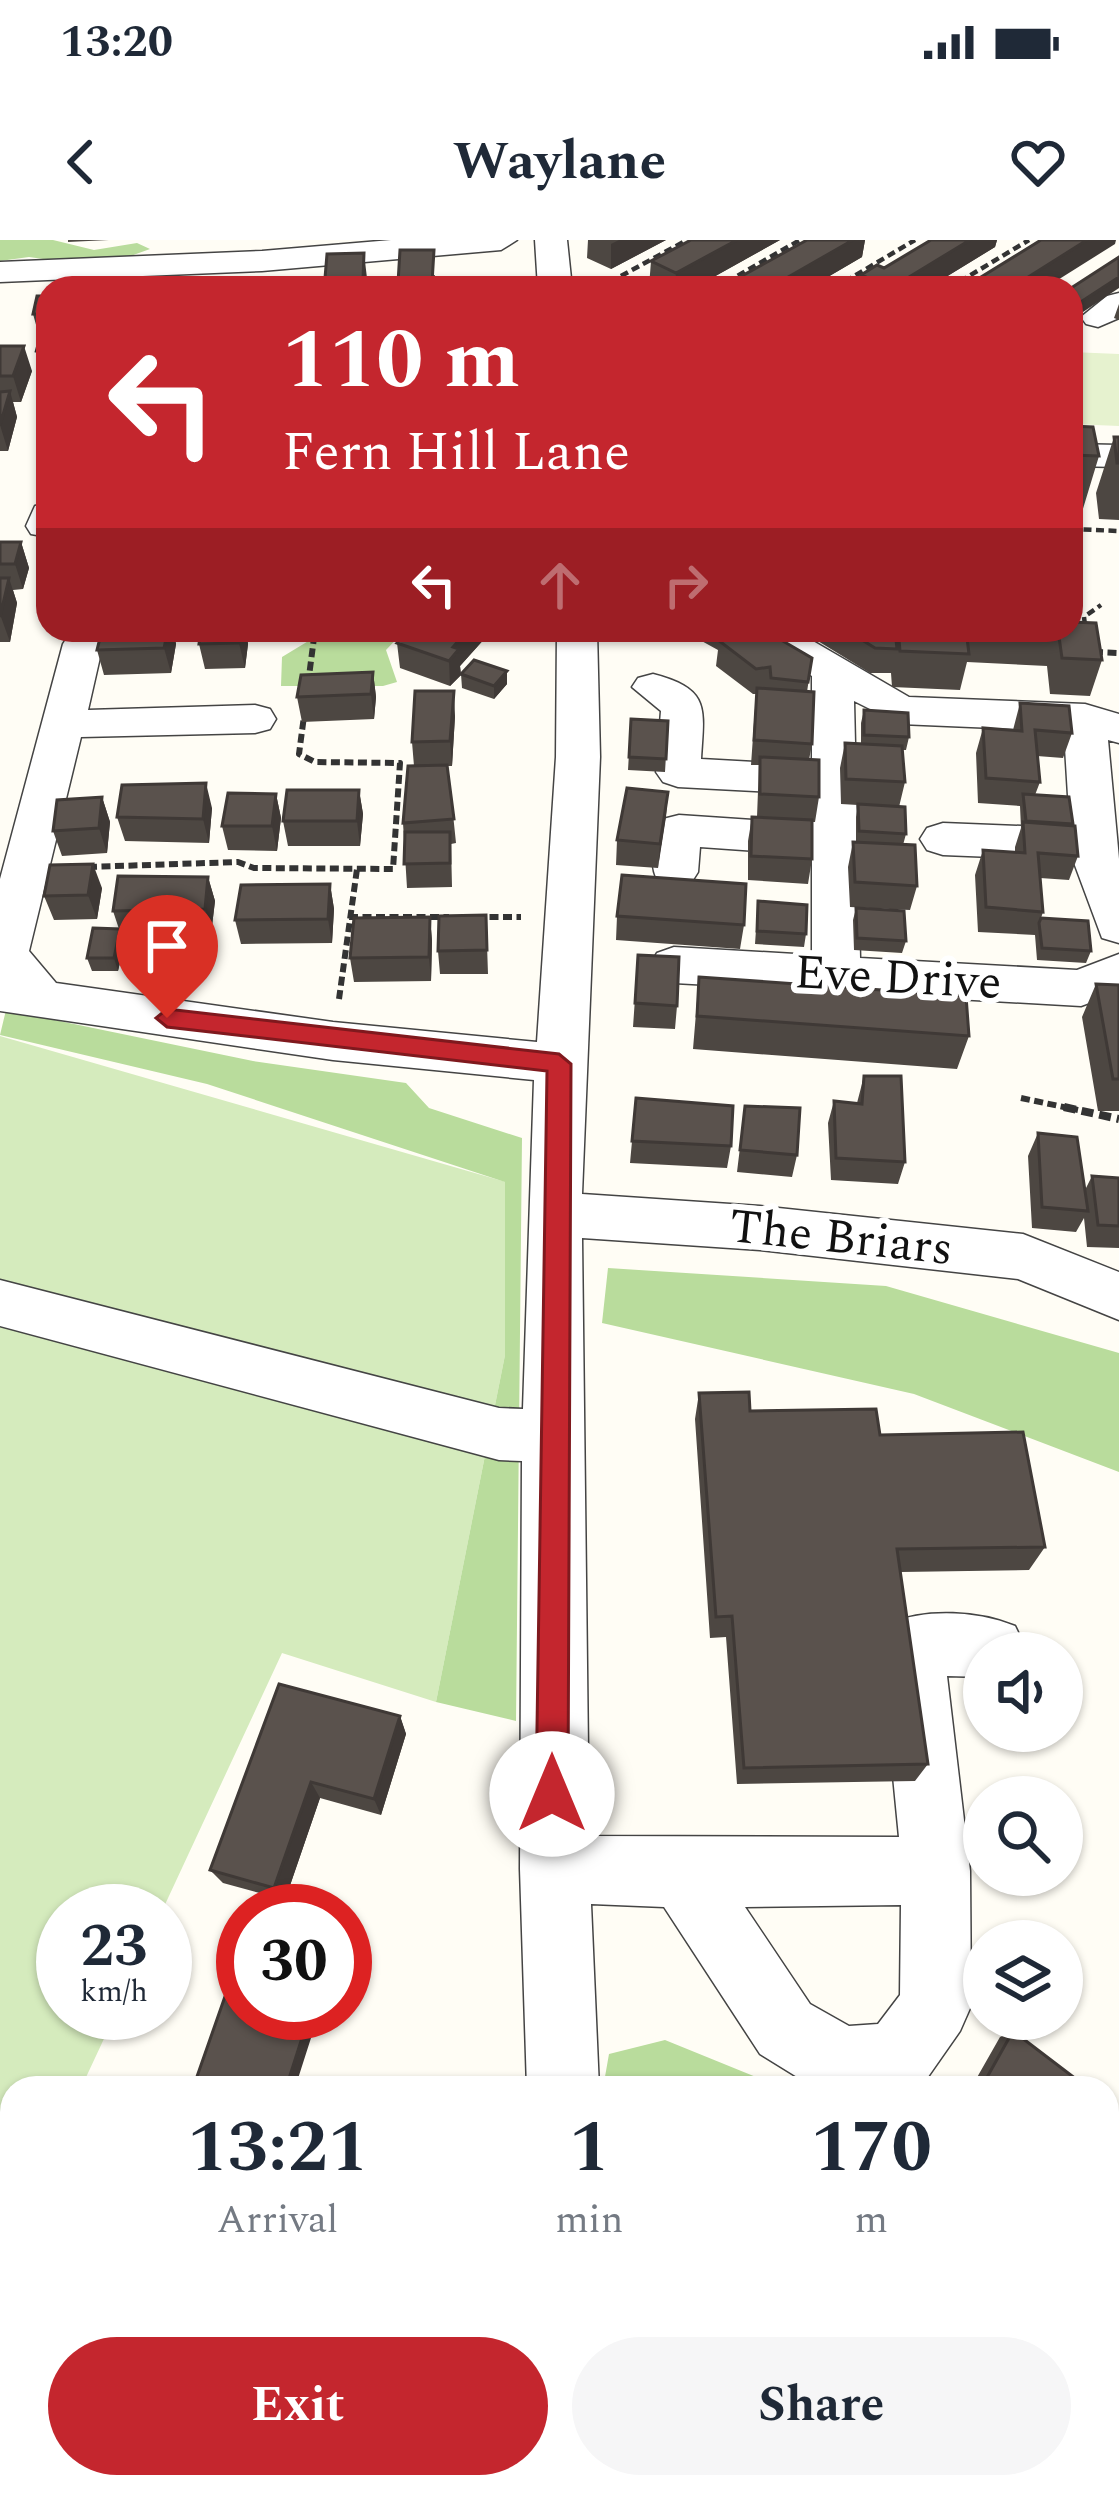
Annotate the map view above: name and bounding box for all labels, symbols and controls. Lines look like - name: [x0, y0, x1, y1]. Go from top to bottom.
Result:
- text: 13:20: [60, 8, 173, 77]
- text: Waylane: [453, 121, 666, 203]
- icon: back: [48, 129, 114, 195]
- icon: heart: [1005, 129, 1071, 195]
- text: 110 m: [282, 297, 520, 425]
- icon: left: [84, 324, 240, 480]
- text: Fern Hill Lane: [282, 412, 630, 494]
- icon: left: [401, 552, 467, 618]
- icon: ahead: [527, 552, 593, 618]
- icon: right: [653, 552, 719, 618]
- pin: [116, 895, 218, 1018]
- icon: arrive: [134, 913, 200, 979]
- street label: Eve Drive: [793, 936, 1003, 1020]
- street label: The Briars: [726, 1190, 956, 1286]
- map controls: [963, 1632, 1083, 2040]
- button: sound: [963, 1632, 1083, 1752]
- position arrow: [489, 1731, 615, 1857]
- button: search: [963, 1776, 1083, 1896]
- speed limit sign: 30: [216, 1884, 372, 2040]
- text: 23: [80, 1901, 148, 1993]
- button: layers: [963, 1920, 1083, 2040]
- text: km/h: [80, 1969, 148, 2015]
- text: 13:21: [187, 2094, 368, 2203]
- text: 1: [569, 2094, 610, 2203]
- text: 170: [811, 2094, 932, 2203]
- text: Arrival: [217, 2191, 338, 2250]
- text: min: [555, 2191, 623, 2250]
- text: m: [854, 2191, 888, 2250]
- button: Exit: [48, 2337, 548, 2475]
- button: Share: [572, 2337, 1071, 2475]

